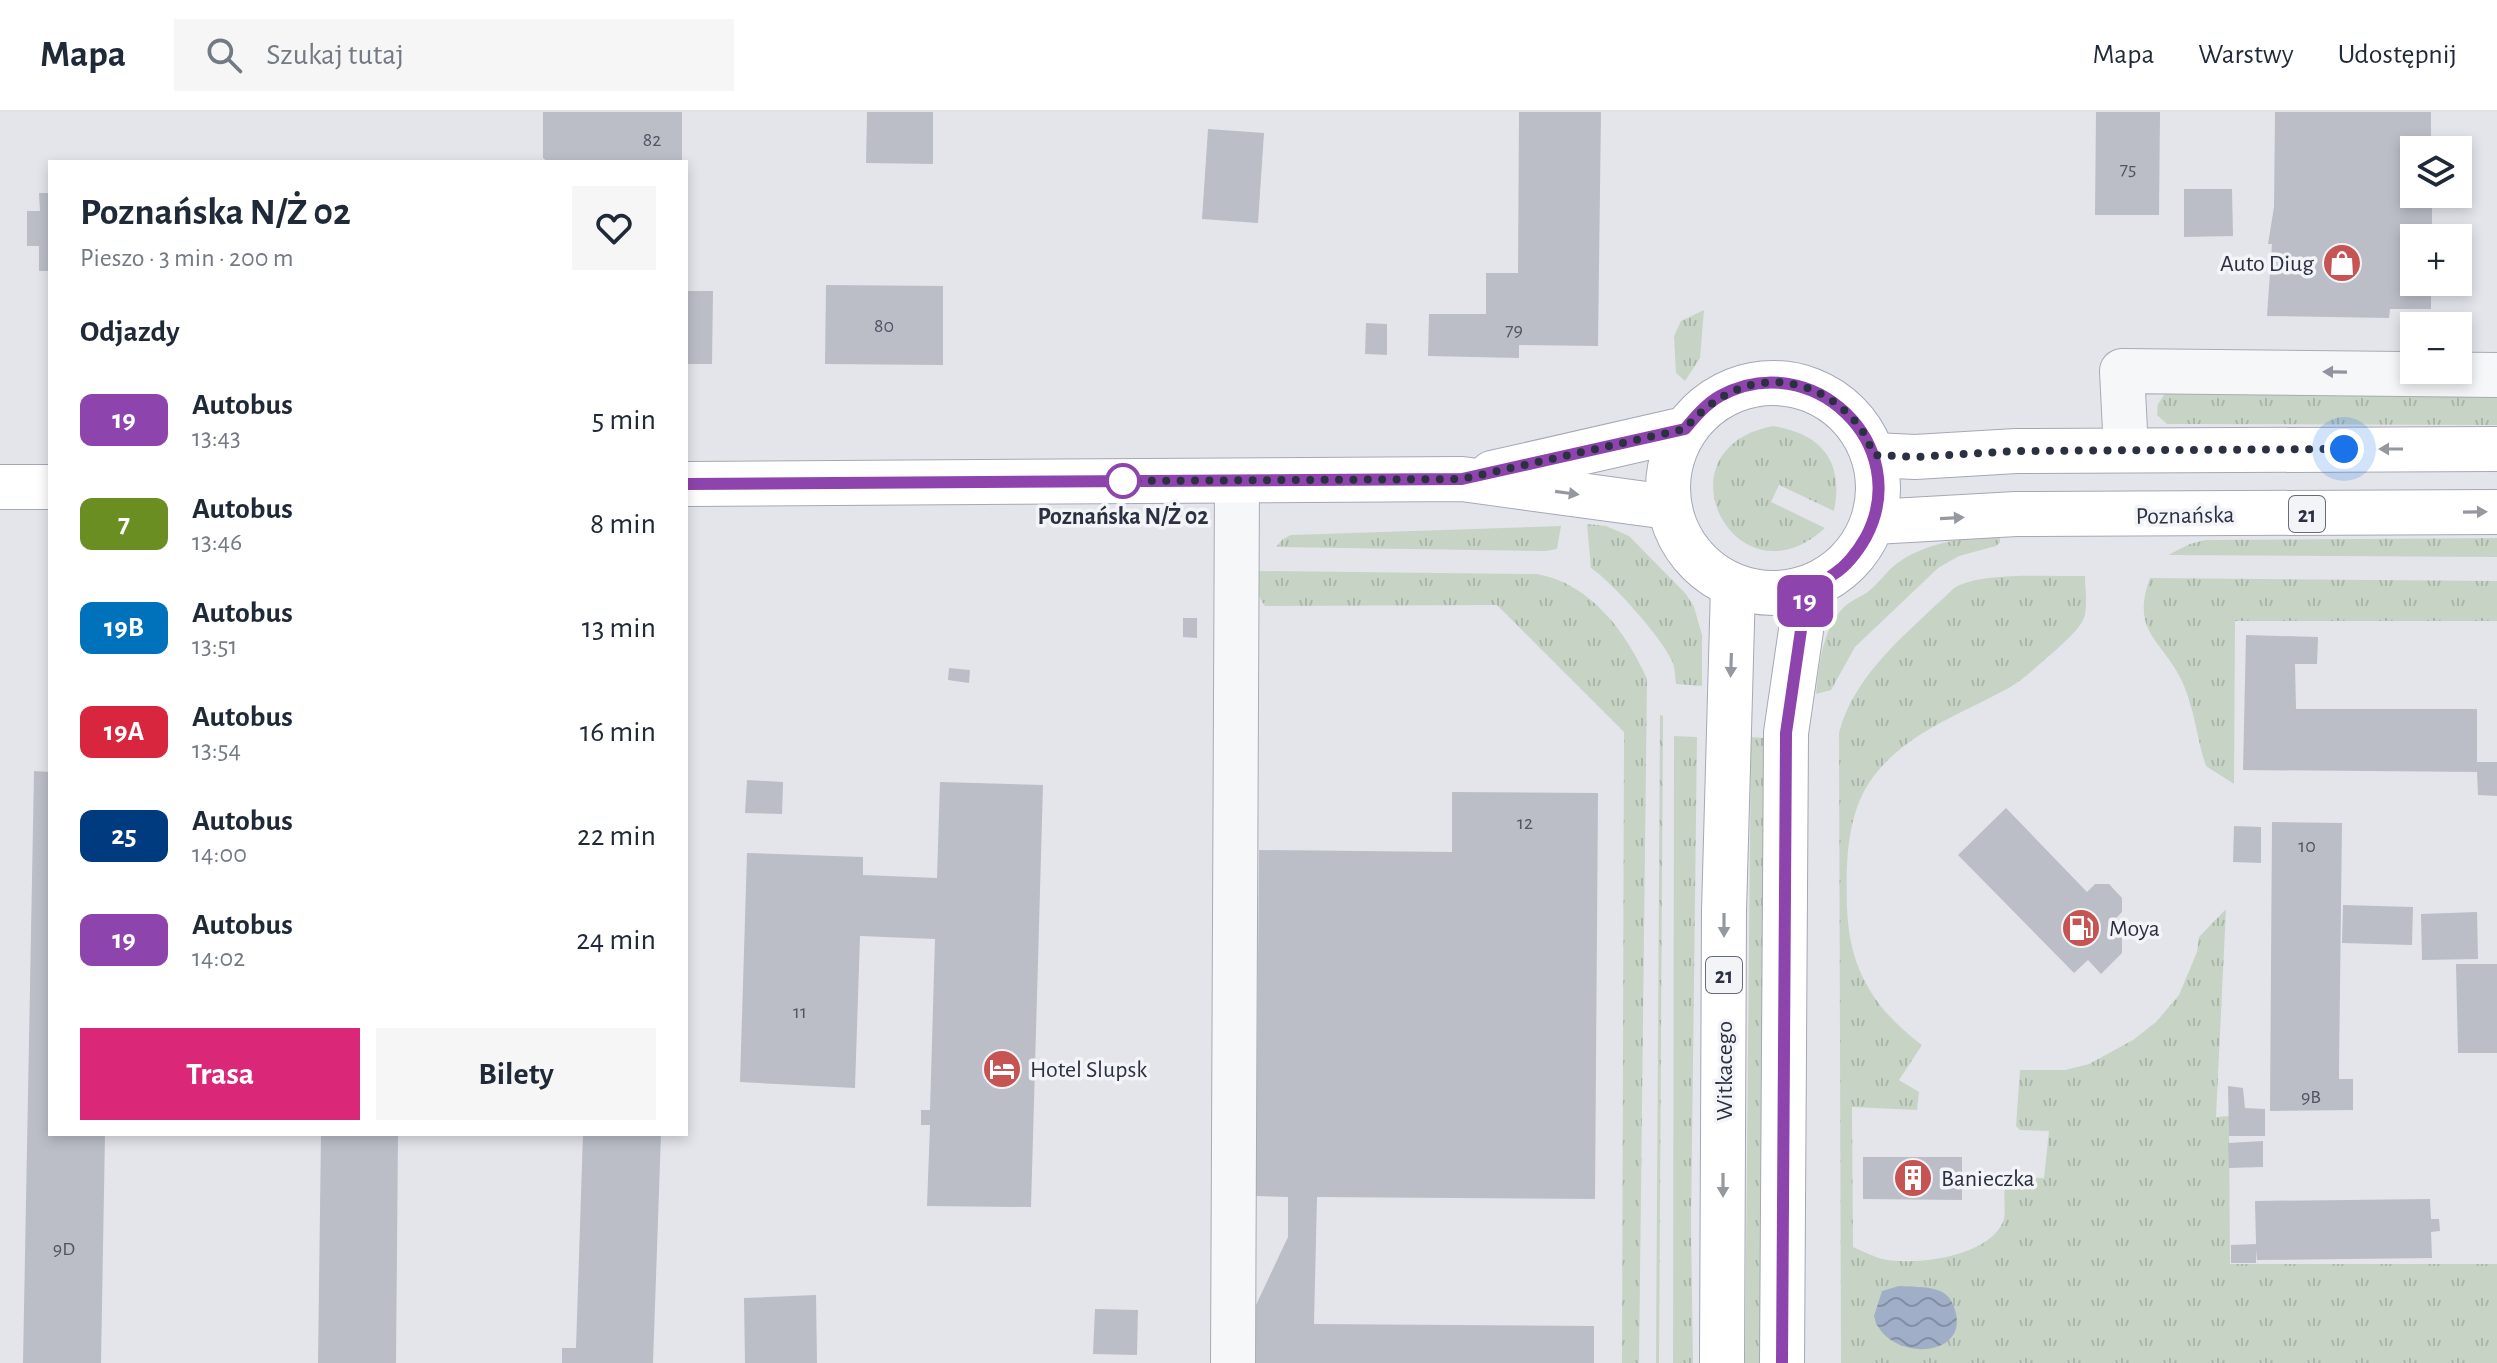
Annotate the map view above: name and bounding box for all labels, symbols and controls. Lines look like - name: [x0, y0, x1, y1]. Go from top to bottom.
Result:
- search box: [174, 19, 734, 91]
- icon: search: [202, 33, 246, 77]
- text: Mapa: [40, 36, 126, 74]
- text: Szukaj tutaj: [266, 40, 404, 70]
- text: Mapa: [2092, 41, 2154, 69]
- text: Warstwy: [2198, 41, 2294, 69]
- text: Udostępnij: [2338, 41, 2457, 69]
- house number: 82: [643, 130, 661, 150]
- map controls: [2400, 136, 2472, 384]
- button: layers: [2400, 136, 2472, 208]
- house number: 75: [2120, 159, 2136, 179]
- button: heart: [572, 186, 656, 270]
- text: Poznańska N/Ż 02: [80, 194, 351, 232]
- button: +: [2400, 224, 2472, 296]
- shop icon: Auto Diug: [2321, 242, 2363, 284]
- text: Pieszo · 3 min · 200 m: [80, 245, 294, 271]
- place label: Auto Diug: [2220, 252, 2314, 276]
- button: −: [2400, 312, 2472, 384]
- house number: 80: [874, 316, 894, 336]
- text: Odjazdy: [80, 317, 180, 347]
- house number: 79: [1505, 320, 1523, 340]
- one-way arrow: [2322, 366, 2347, 378]
- text: Autobus: [192, 390, 293, 420]
- text: 5 min: [592, 405, 656, 435]
- text: 19: [112, 406, 136, 434]
- text: 13:43: [192, 425, 241, 451]
- your location: [2324, 429, 2364, 469]
- one-way arrow: [2378, 443, 2403, 455]
- marker: Poznańska N/Ż 02: [1106, 464, 1140, 498]
- one-way arrow: [1555, 487, 1580, 500]
- text: Autobus: [192, 494, 293, 524]
- road number: 21: [2289, 496, 2325, 532]
- place label: Poznańska N/Ż 02: [1037, 502, 1209, 529]
- street label: Poznańska: [2135, 503, 2235, 529]
- one-way arrow: [2463, 506, 2488, 519]
- text: 8 min: [590, 509, 656, 539]
- text: 7: [118, 510, 130, 538]
- one-way arrow: [1940, 511, 1965, 524]
- text: 13:46: [192, 529, 242, 555]
- line badge: 19: [1769, 575, 1841, 627]
- text: 19: [1793, 587, 1817, 615]
- text: Autobus: [192, 598, 293, 628]
- text: 13 min: [582, 613, 656, 643]
- text: 19B: [104, 614, 144, 642]
- text: 13:51: [192, 633, 237, 659]
- one-way arrow: [1725, 653, 1737, 678]
- text: Autobus: [192, 702, 293, 732]
- text: 16 min: [580, 717, 656, 747]
- text: 19A: [104, 718, 144, 746]
- text: 13:54: [192, 737, 241, 763]
- text: Autobus: [192, 806, 293, 836]
- house number: 12: [1517, 813, 1533, 833]
- text: 22 min: [577, 821, 656, 851]
- text: 25: [111, 822, 137, 850]
- house number: 10: [2298, 836, 2316, 856]
- text: 14:00: [192, 841, 247, 867]
- fuel station icon: Moya: [2060, 907, 2102, 949]
- text: Autobus: [192, 910, 293, 940]
- one-way arrow: [1718, 913, 1730, 938]
- place label: Moya: [2109, 917, 2160, 941]
- text: 24 min: [576, 925, 656, 955]
- text: 19: [112, 926, 136, 954]
- text: 14:02: [192, 945, 245, 971]
- road number: 21: [1706, 957, 1742, 993]
- house number: 11: [793, 1002, 807, 1022]
- street label: Witkacego: [1713, 1021, 1737, 1121]
- button: Trasa: [80, 1028, 360, 1120]
- button: Bilety: [376, 1028, 656, 1120]
- hotel icon: Hotel Slupsk: [981, 1048, 1023, 1090]
- place label: Hotel Slupsk: [1030, 1058, 1147, 1082]
- house number: 9B: [2301, 1087, 2321, 1107]
- building icon: Banieczka: [1892, 1157, 1934, 1199]
- place label: Banieczka: [1941, 1167, 2035, 1191]
- one-way arrow: [1717, 1173, 1729, 1198]
- house number: 9D: [53, 1239, 75, 1259]

